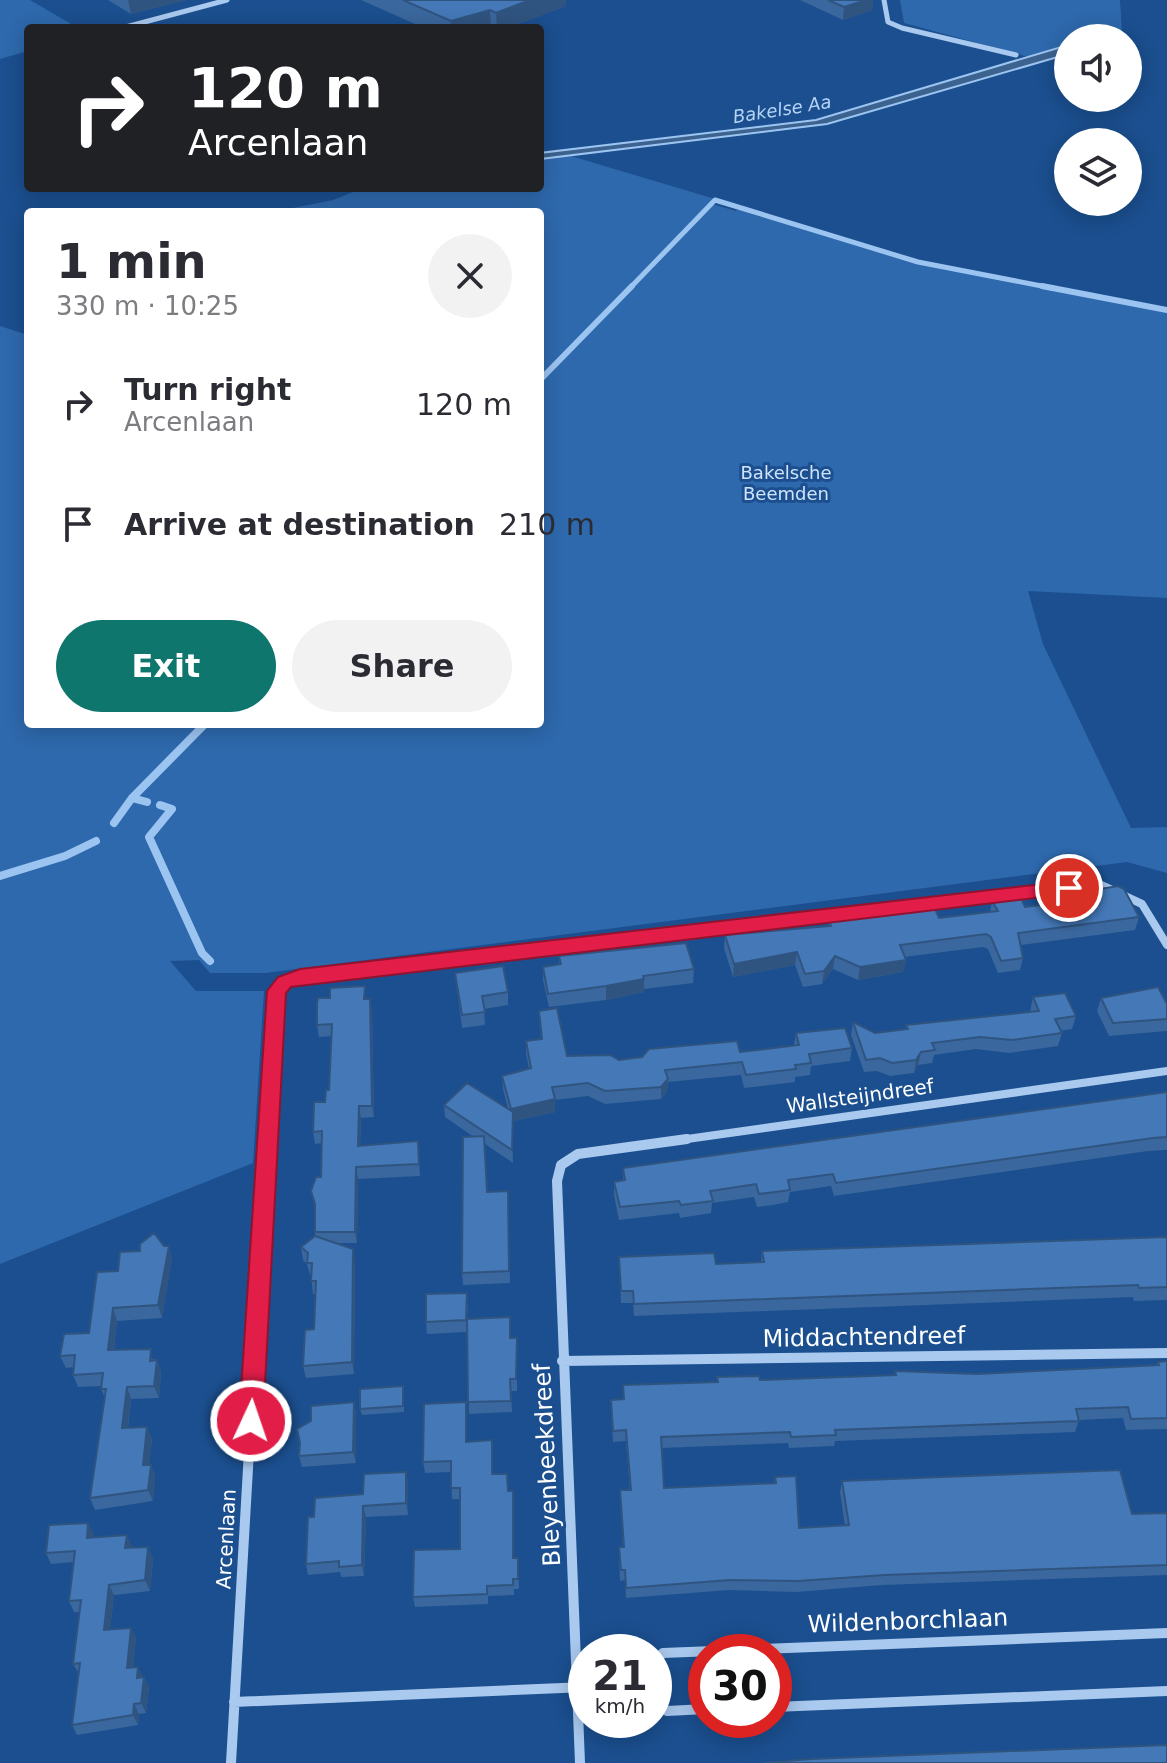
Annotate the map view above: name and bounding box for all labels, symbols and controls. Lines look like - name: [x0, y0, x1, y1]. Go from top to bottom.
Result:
- map controls: [1054, 24, 1142, 216]
- button: sound: [1054, 24, 1142, 112]
- text: 120 m: [188, 55, 383, 120]
- icon: right: [56, 56, 160, 160]
- water label: Bakelse Aa: [731, 91, 833, 127]
- text: Arcenlaan: [188, 122, 368, 163]
- button: layers: [1054, 128, 1142, 216]
- text: 1 min: [56, 233, 207, 289]
- button: close: [428, 234, 512, 318]
- text: 330 m · 10:25: [56, 291, 239, 321]
- text: Turn right: [124, 372, 291, 407]
- icon: right: [56, 382, 100, 426]
- text: 120 m: [416, 387, 512, 422]
- text: Arcenlaan: [124, 407, 254, 437]
- park label: Bakelsche Beemden: [741, 462, 832, 504]
- icon: arrive: [56, 502, 100, 546]
- text: Arrive at destination: [124, 507, 475, 542]
- text: 210 m: [499, 507, 595, 542]
- button: Exit: [56, 620, 276, 712]
- button: Share: [292, 620, 512, 712]
- pin: [1035, 854, 1103, 922]
- icon: arrive: [1047, 866, 1091, 910]
- street label: Wallsteijndreef: [785, 1074, 936, 1118]
- street label: Middachtendreef: [762, 1321, 966, 1353]
- street label: Bleyenbeekdreef: [528, 1362, 566, 1567]
- position arrow: [209, 1379, 293, 1463]
- street label: Arcenlaan: [211, 1488, 241, 1590]
- street label: Wildenborchlaan: [807, 1604, 1009, 1638]
- speed limit sign: 30: [688, 1634, 792, 1738]
- text: 21: [592, 1653, 648, 1699]
- text: km/h: [595, 1694, 645, 1718]

